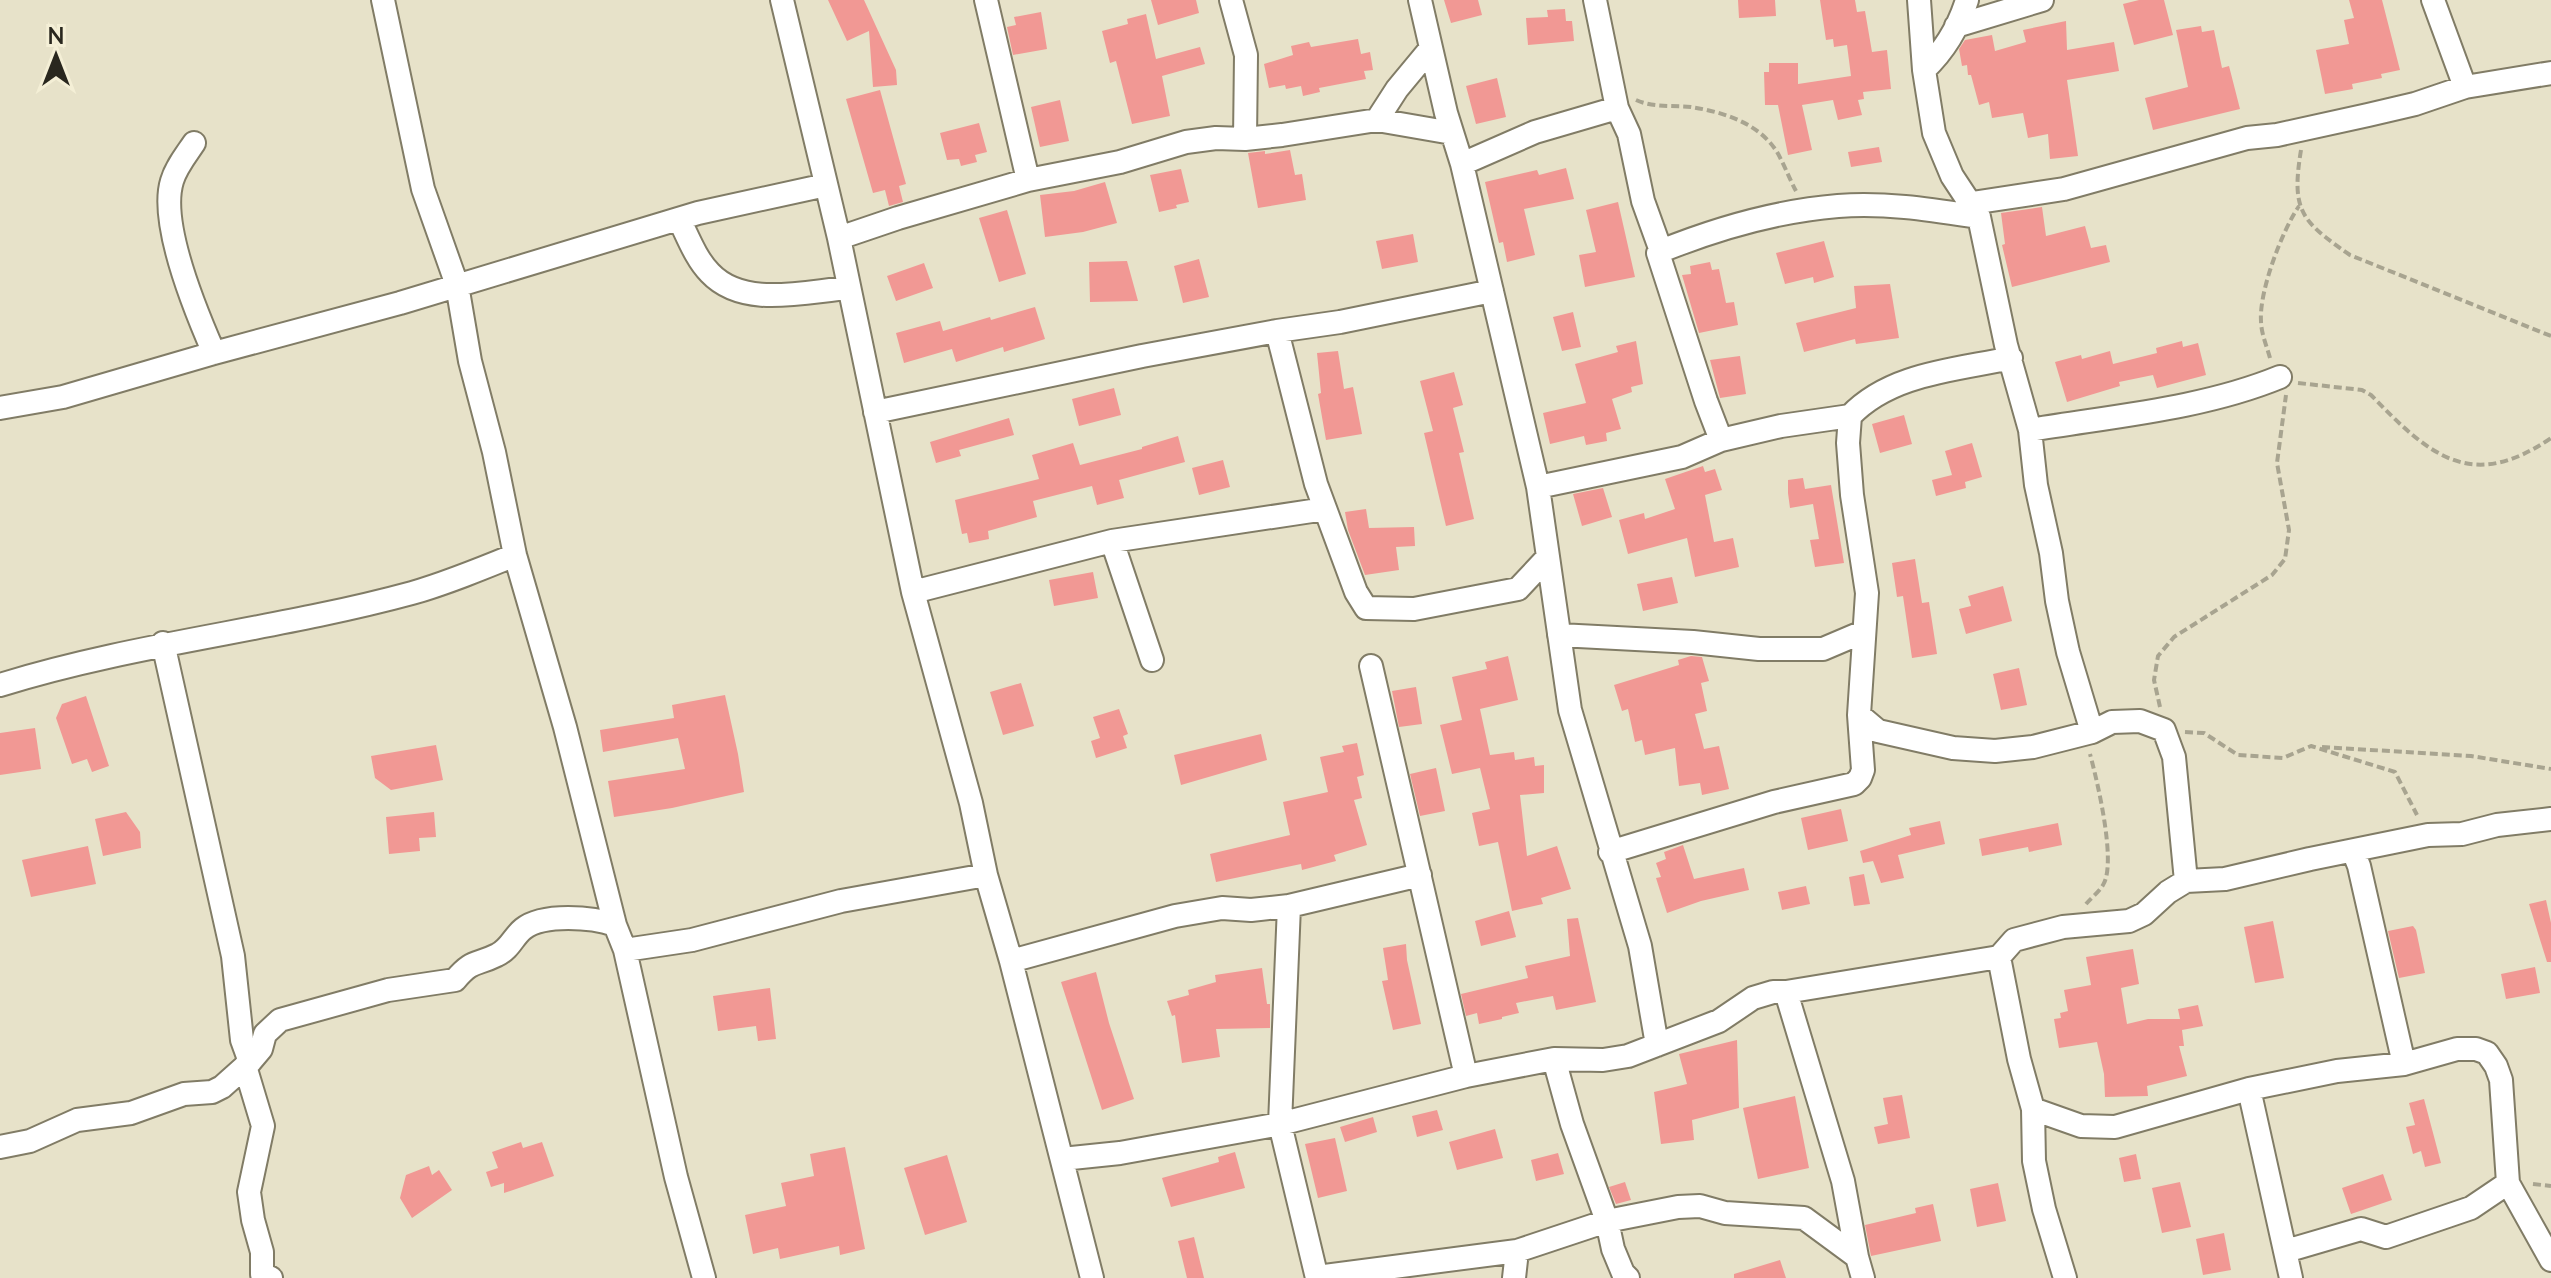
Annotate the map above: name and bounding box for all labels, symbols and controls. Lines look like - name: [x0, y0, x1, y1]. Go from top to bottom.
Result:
- north arrow: [16, 16, 96, 96]
- text: N: [48, 22, 64, 49]

